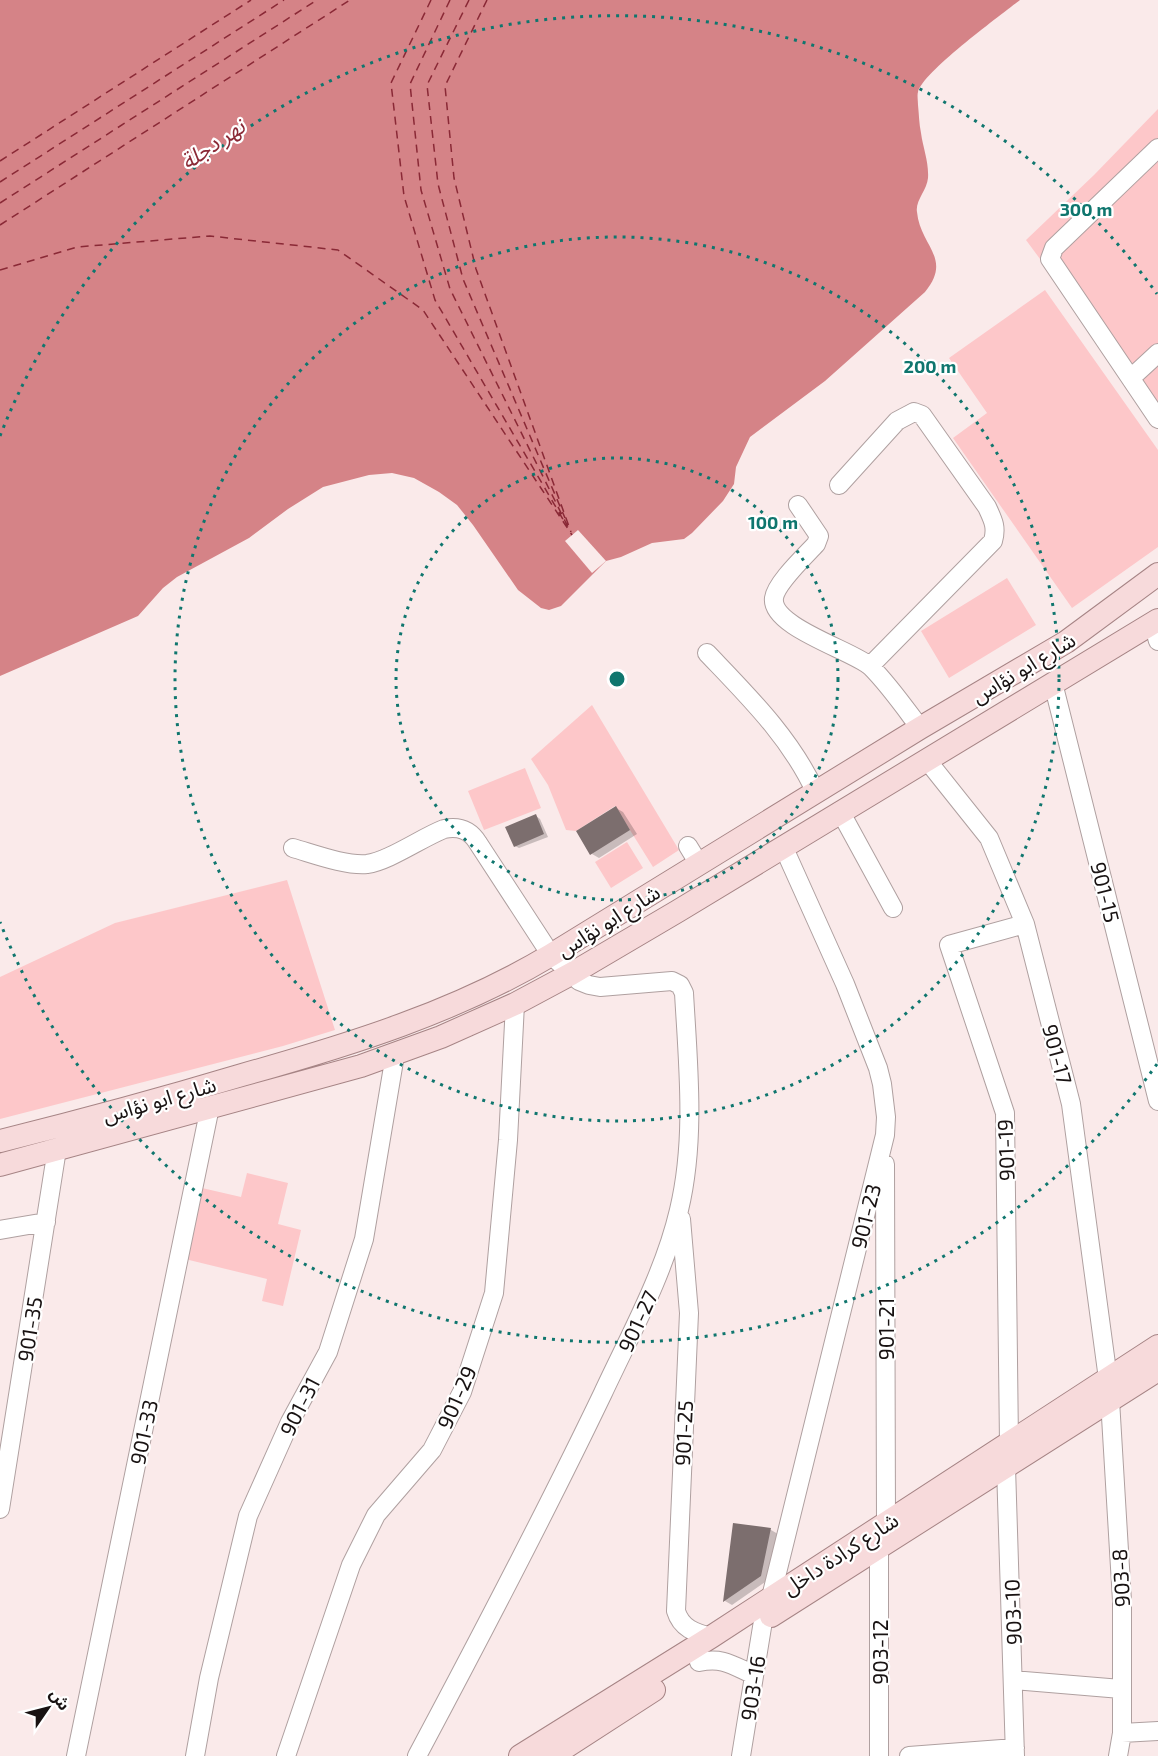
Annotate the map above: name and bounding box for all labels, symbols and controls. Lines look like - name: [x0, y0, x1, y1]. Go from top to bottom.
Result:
- water label: نهر دجلة: [175, 111, 252, 175]
- text: 300 m: [1060, 198, 1112, 220]
- text: 200 m: [904, 355, 956, 377]
- text: 100 m: [748, 511, 798, 533]
- street label: شارع ابو نؤاس: [966, 626, 1082, 711]
- centre of rings: [607, 669, 627, 689]
- street label: 901-15: [1086, 859, 1126, 925]
- street label: شارع ابو نؤاس: [552, 878, 666, 965]
- street label: 901-17: [1038, 1021, 1078, 1087]
- street label: شارع ابو نؤاس: [99, 1071, 220, 1131]
- street label: 901-19: [991, 1118, 1019, 1182]
- street label: 901-23: [845, 1181, 885, 1251]
- street label: 901-27: [612, 1286, 662, 1356]
- street label: 901-35: [12, 1295, 46, 1363]
- street label: 901-21: [873, 1298, 898, 1360]
- street label: 901-29: [431, 1362, 481, 1432]
- street label: 901-31: [274, 1372, 324, 1440]
- street label: 901-33: [124, 1397, 162, 1467]
- street label: 901-25: [669, 1400, 697, 1466]
- street label: شارع كرادة داخل: [777, 1506, 905, 1603]
- street label: 903-8: [1106, 1548, 1134, 1608]
- street label: 903-10: [998, 1579, 1026, 1645]
- street label: 903-12: [867, 1619, 892, 1685]
- street label: 903-16: [735, 1654, 769, 1722]
- north arrow: [18, 1678, 78, 1738]
- text: ش: [46, 1685, 75, 1714]

